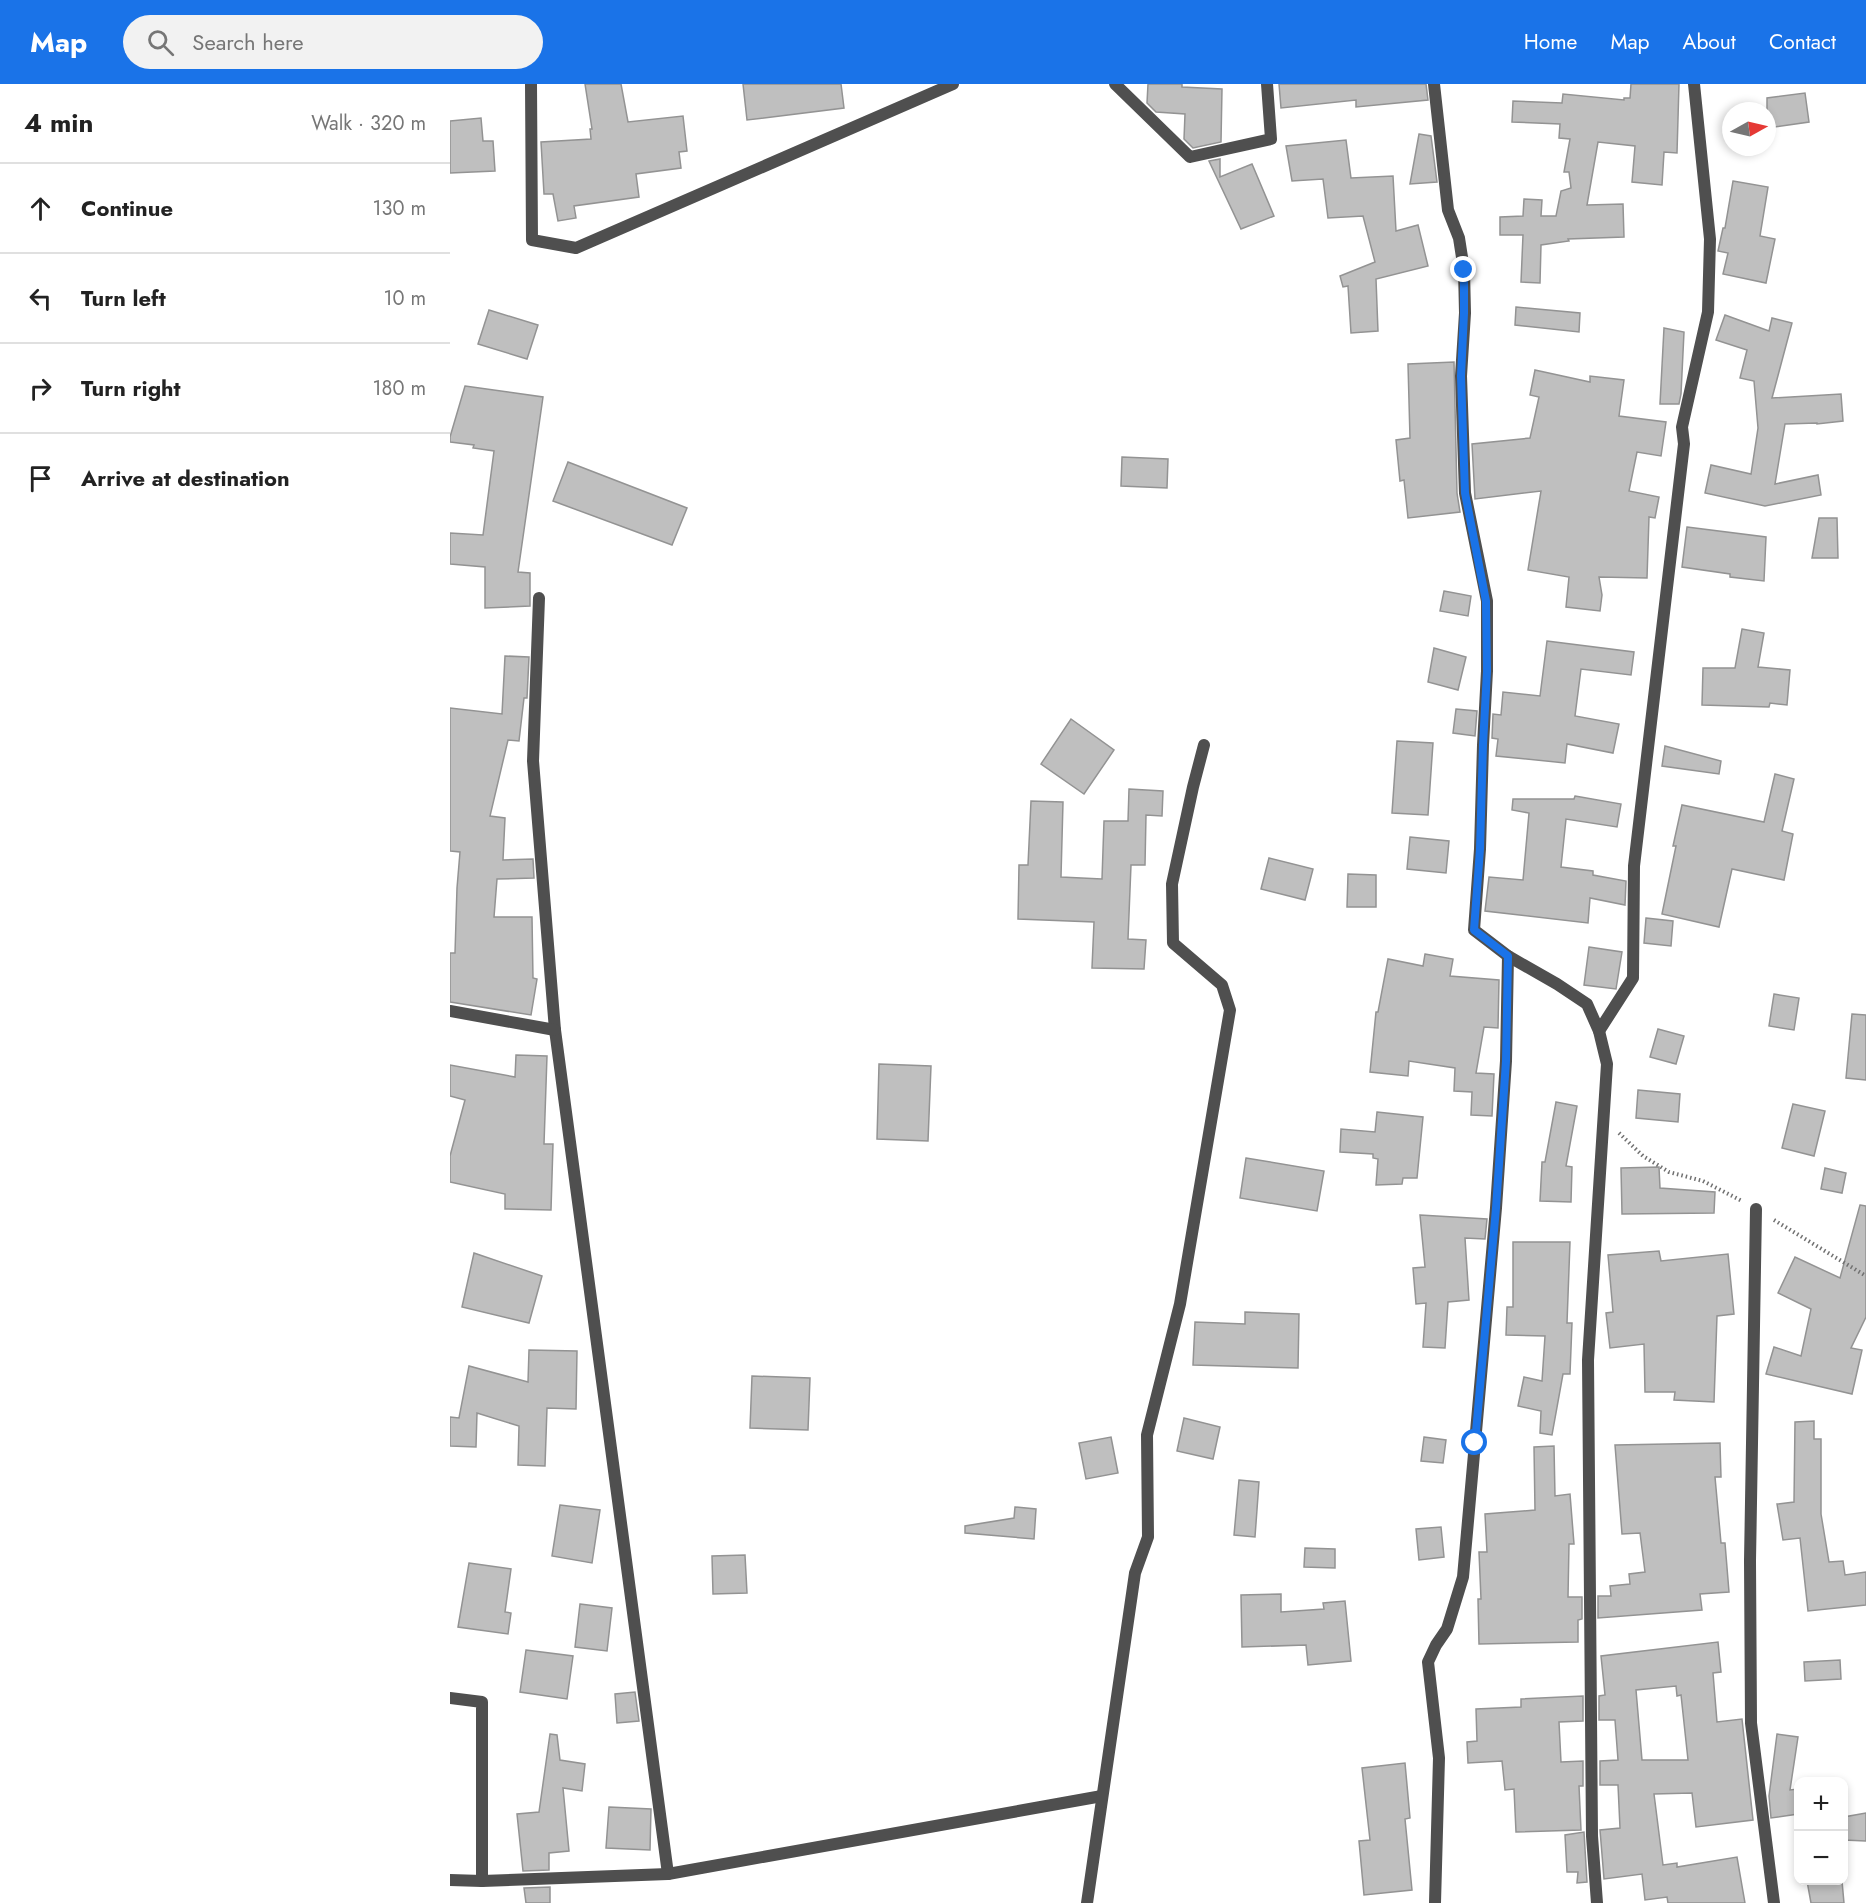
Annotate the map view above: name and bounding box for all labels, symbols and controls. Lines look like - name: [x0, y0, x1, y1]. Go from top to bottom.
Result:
- search box: [123, 15, 543, 69]
- text: Map: [30, 22, 87, 63]
- icon: search: [144, 26, 177, 59]
- text: Search here: [192, 26, 304, 58]
- text: Home: [1524, 27, 1577, 57]
- text: Map: [1610, 27, 1650, 57]
- text: About: [1683, 27, 1736, 57]
- text: Contact: [1769, 27, 1836, 57]
- north arrow: [1722, 102, 1776, 156]
- text: 4 min: [24, 104, 93, 142]
- text: Walk · 320 m: [311, 109, 426, 138]
- icon: ahead: [24, 192, 57, 225]
- text: Continue: [81, 192, 173, 224]
- text: 130 m: [372, 194, 426, 223]
- route end: [1450, 256, 1476, 282]
- icon: left: [24, 282, 57, 315]
- text: Turn left: [81, 282, 166, 314]
- text: 10 m: [383, 284, 426, 313]
- icon: right: [24, 372, 57, 405]
- text: Turn right: [81, 372, 181, 404]
- text: 180 m: [372, 374, 426, 403]
- icon: arrive: [24, 462, 57, 495]
- text: Arrive at destination: [81, 462, 290, 494]
- route start: [1461, 1429, 1487, 1455]
- map controls: [1794, 1777, 1848, 1885]
- button: +: [1794, 1777, 1848, 1831]
- button: −: [1794, 1831, 1848, 1885]

